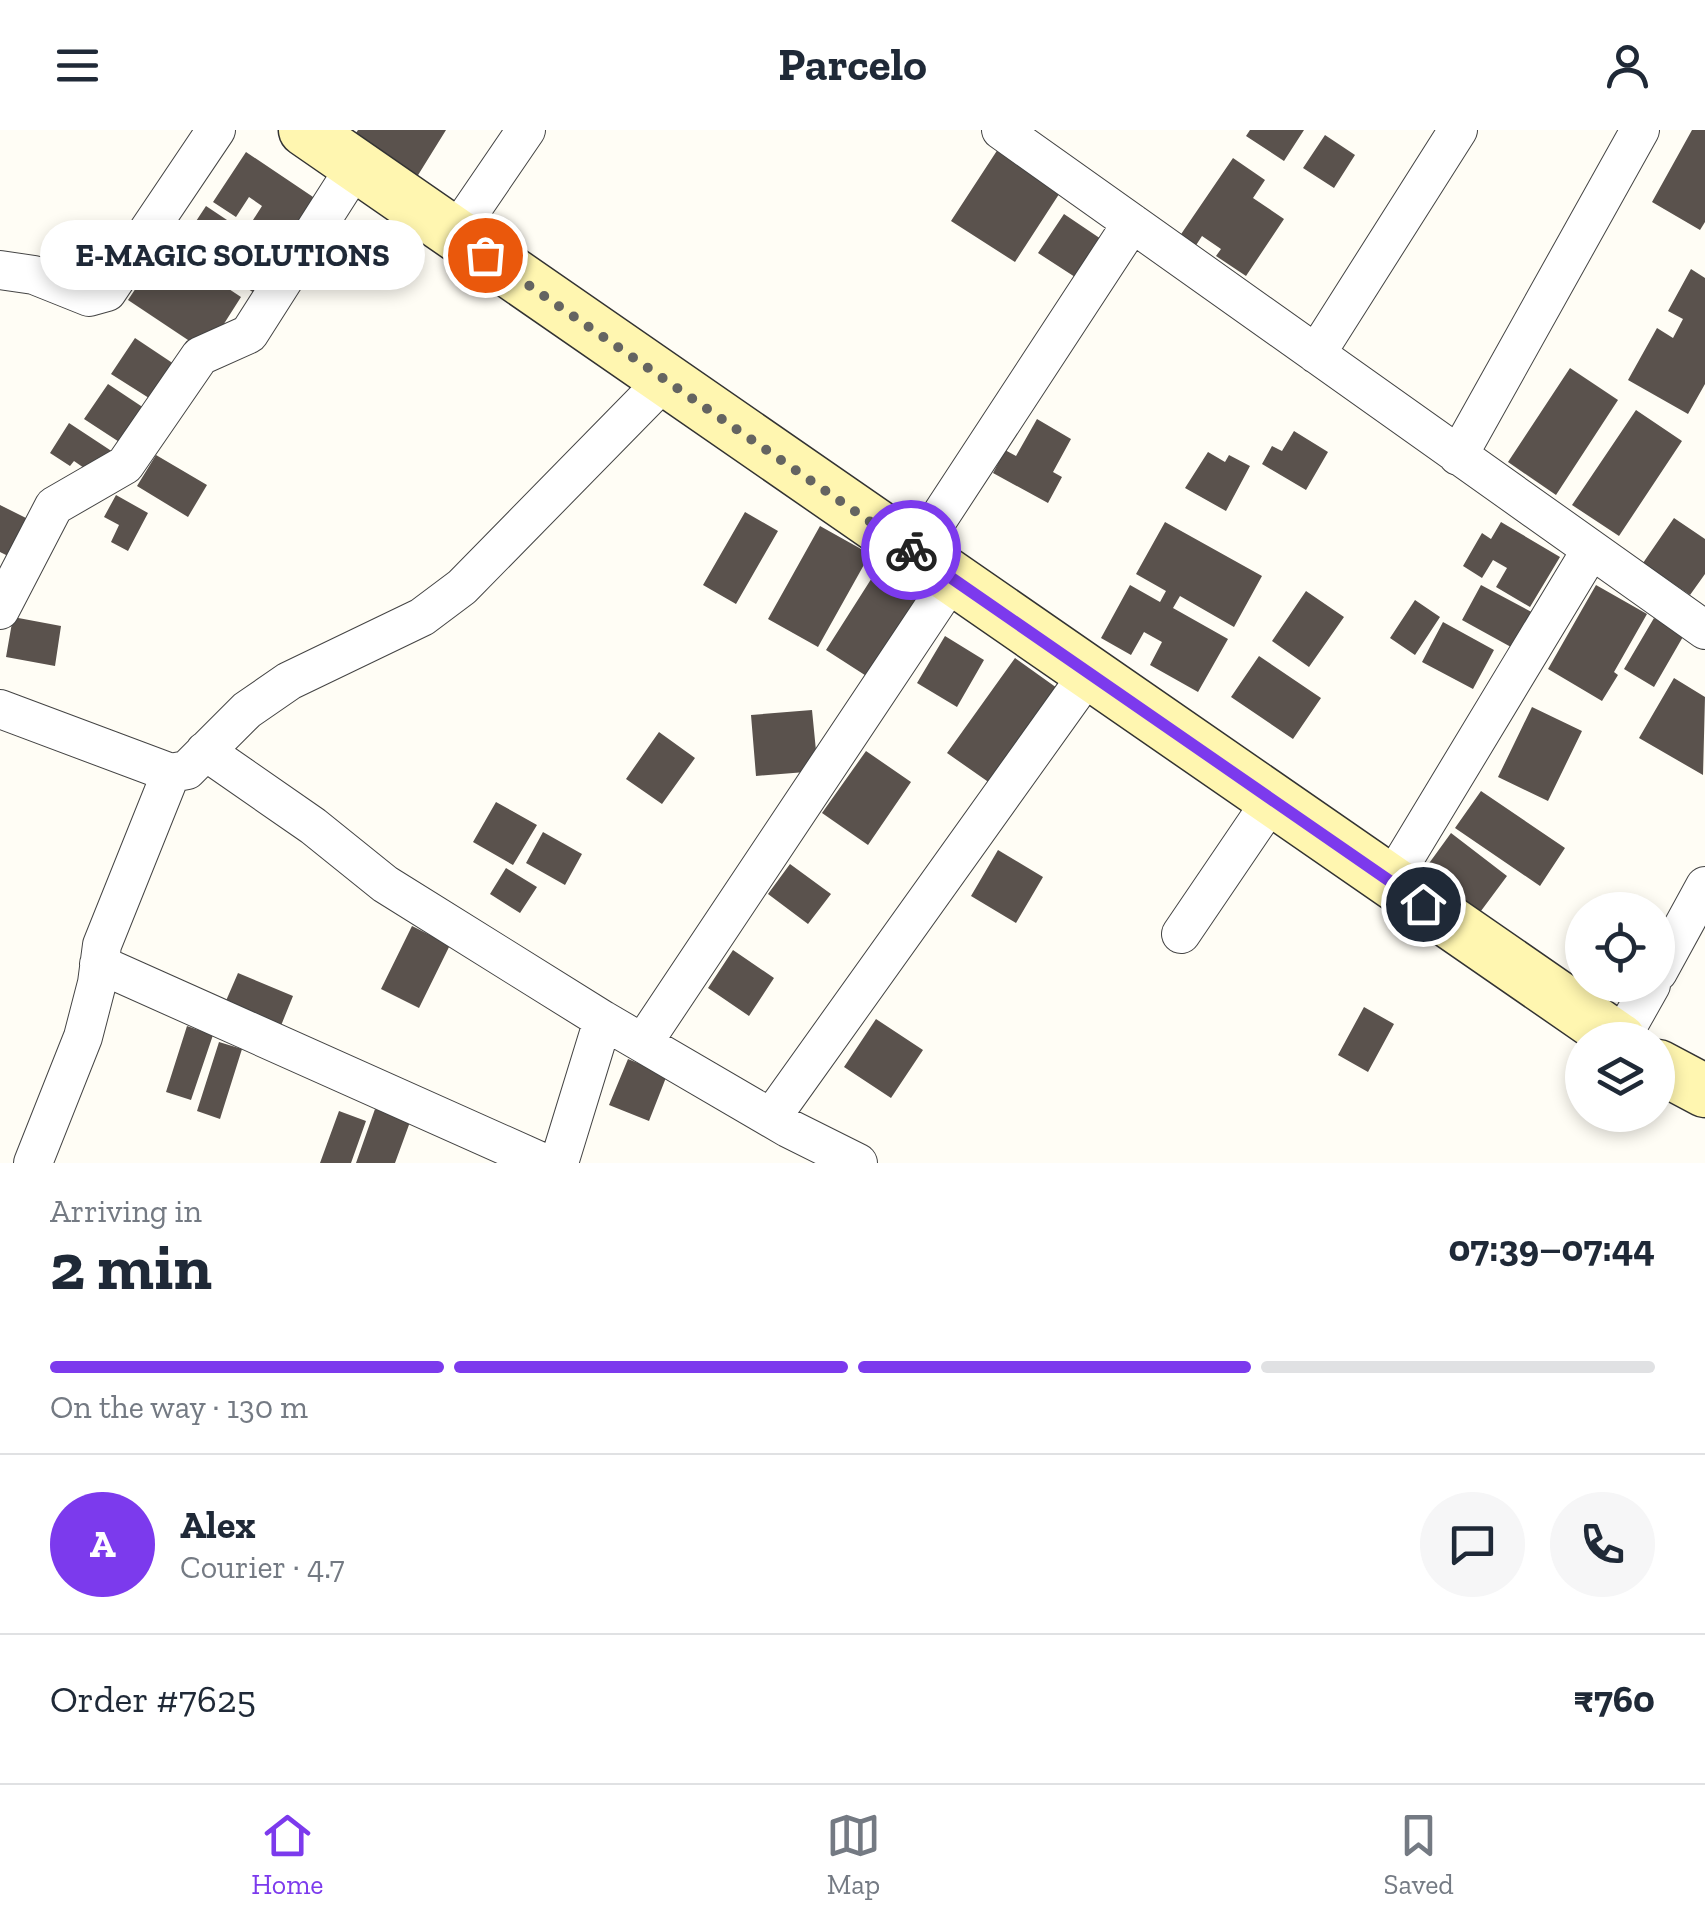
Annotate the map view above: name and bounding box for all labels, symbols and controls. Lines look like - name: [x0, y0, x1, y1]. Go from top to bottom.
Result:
- icon: menu: [50, 38, 105, 93]
- text: Parcelo: [778, 38, 927, 92]
- icon: person: [1600, 38, 1655, 93]
- pin: [443, 213, 528, 298]
- callout: E-MAGIC SOLUTIONS: [40, 220, 425, 290]
- icon: bag: [458, 228, 513, 283]
- text: E-MAGIC SOLUTIONS: [75, 236, 390, 274]
- courier: [861, 500, 961, 600]
- icon: bike: [884, 523, 939, 578]
- pin: [1381, 862, 1466, 947]
- icon: home: [1396, 877, 1451, 932]
- map controls: [1565, 892, 1675, 1132]
- button: locate: [1565, 892, 1675, 1002]
- button: layers: [1565, 1022, 1675, 1132]
- text: Arriving in: [50, 1192, 202, 1230]
- text: 07:39–07:44: [1448, 1225, 1655, 1271]
- text: 2 min: [50, 1228, 212, 1306]
- text: On the way · 130 m: [50, 1388, 308, 1426]
- button: chat: [1420, 1492, 1525, 1597]
- button: phone: [1550, 1492, 1655, 1597]
- text: Alex: [180, 1502, 256, 1548]
- text: A: [89, 1521, 116, 1567]
- text: Courier · 4.7: [180, 1548, 344, 1586]
- text: Order #7625: [50, 1676, 256, 1722]
- text: ₹760: [1573, 1676, 1655, 1722]
- tab: Home: [251, 1808, 323, 1901]
- tab: Map: [826, 1808, 881, 1901]
- tab: Saved: [1384, 1808, 1454, 1901]

